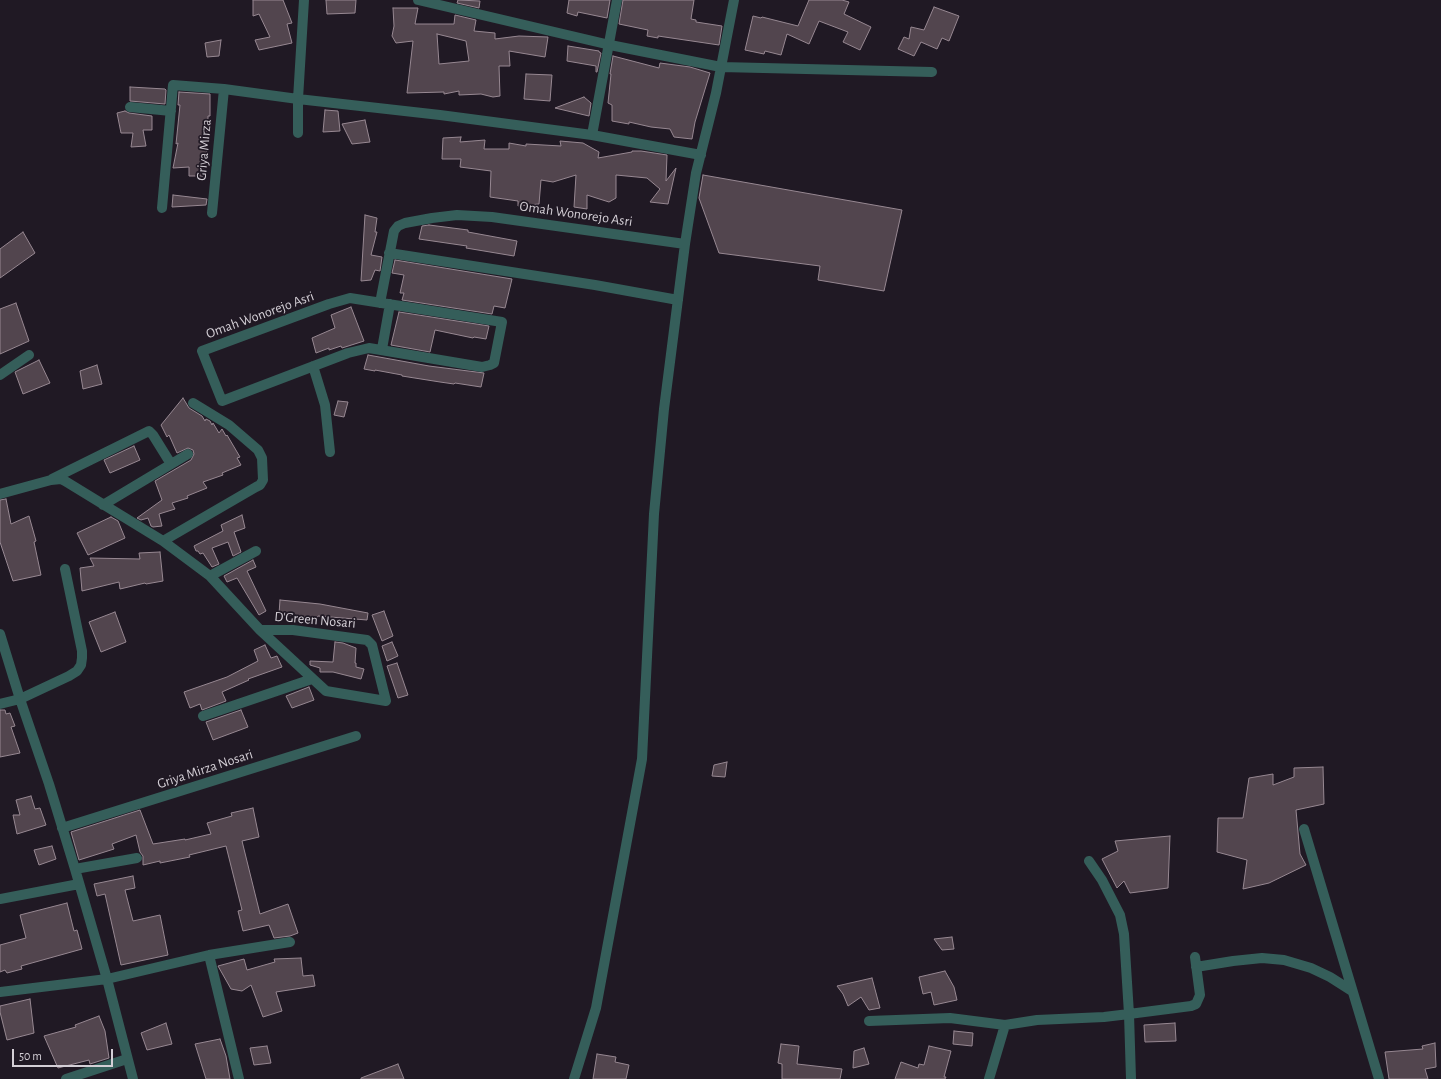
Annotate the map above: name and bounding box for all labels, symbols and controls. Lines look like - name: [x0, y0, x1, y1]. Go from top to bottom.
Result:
- street label: Griya Mirza: [193, 119, 215, 181]
- street label: Omah Wonorejo Asri: [519, 198, 633, 230]
- street label: Omah Wonorejo Asri: [204, 288, 316, 342]
- street label: D'Green Nosari: [274, 608, 356, 632]
- street label: Griya Mirza Nosari: [155, 746, 255, 792]
- scale bar: [14, 1041, 115, 1067]
- text: 50 m: [19, 1050, 42, 1062]

